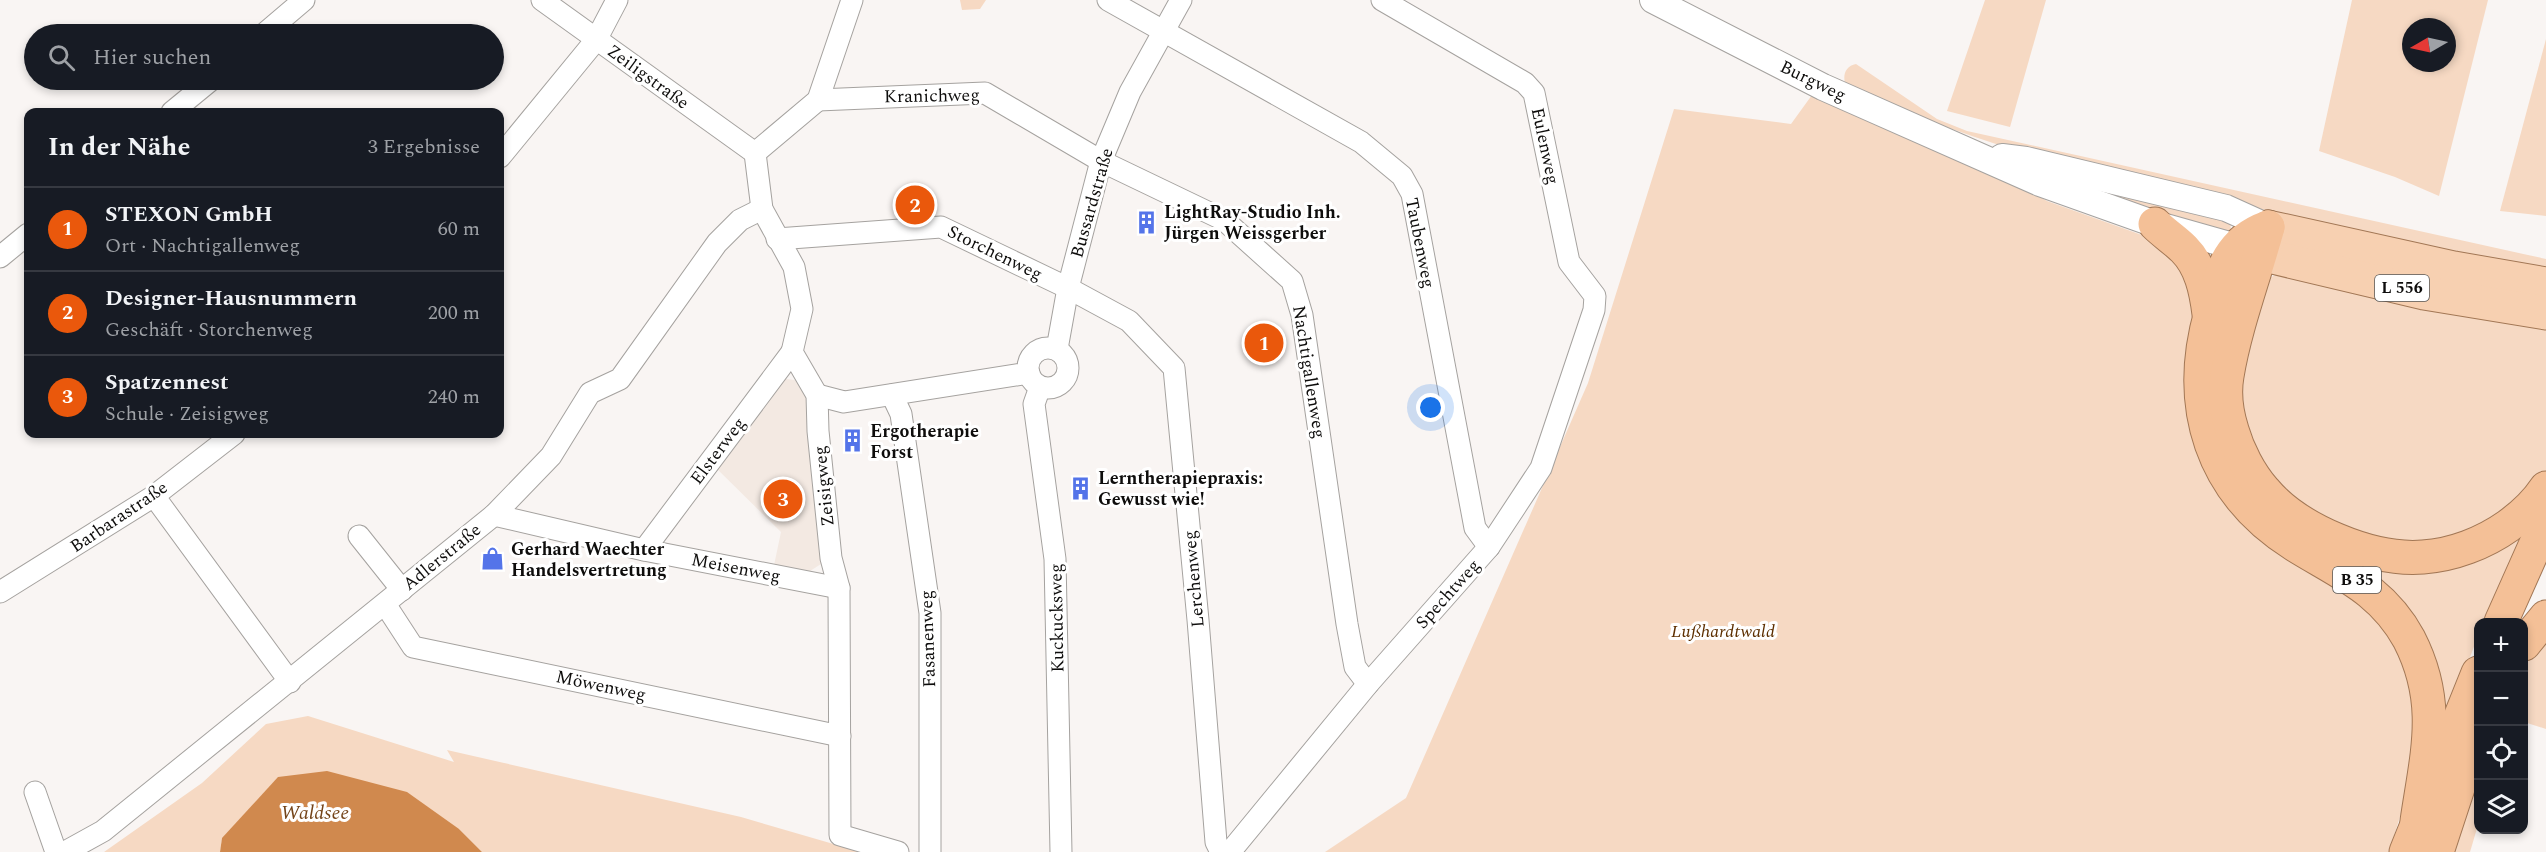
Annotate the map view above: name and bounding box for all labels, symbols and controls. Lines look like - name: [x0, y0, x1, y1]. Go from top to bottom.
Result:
- north arrow: [2402, 18, 2456, 72]
- search box: [24, 24, 504, 90]
- street label: Zeiligstraße: [601, 38, 695, 116]
- icon: search: [45, 41, 78, 74]
- text: Hier suchen: [93, 41, 211, 74]
- street label: Burgweg: [1775, 53, 1851, 109]
- street label: Kranichweg: [884, 82, 980, 110]
- street label: Eulenweg: [1524, 105, 1566, 187]
- text: In der Nähe: [48, 127, 190, 167]
- text: 3 Ergebnisse: [368, 132, 480, 162]
- street label: Bussardstraße: [1063, 145, 1121, 261]
- pin: 2: [896, 182, 934, 228]
- street label: Taubenweg: [1398, 195, 1442, 291]
- text: STEXON GmbH: [105, 198, 273, 231]
- place label: LightRay-Studio Inh. Jürgen Weissgerber: [1164, 199, 1341, 247]
- building icon: LightRay-Studio Inh. Jürgen Weissgerber: [1133, 209, 1159, 235]
- text: 1: [62, 214, 73, 244]
- text: 60 m: [438, 214, 480, 244]
- street label: Storchenweg: [943, 218, 1047, 288]
- text: Ort · Nachtigallenweg: [105, 231, 300, 261]
- road number: L 556: [2375, 275, 2429, 301]
- text: Designer-Hausnummern: [105, 282, 357, 315]
- text: 2: [62, 298, 73, 328]
- text: 200 m: [428, 298, 480, 328]
- street label: Nachtigallenweg: [1285, 304, 1333, 440]
- text: Geschäft · Storchenweg: [105, 315, 313, 345]
- pin: 1: [1244, 320, 1284, 366]
- text: Spatzennest: [105, 366, 228, 399]
- text: 3: [62, 382, 73, 412]
- text: 240 m: [428, 382, 480, 412]
- your location: [1416, 393, 1445, 422]
- text: Schule · Zeisigweg: [105, 399, 269, 429]
- street label: Elsterweg: [683, 411, 753, 491]
- place label: Ergotherapie Forst: [870, 418, 979, 466]
- building icon: Ergotherapie Forst: [839, 428, 865, 454]
- street label: Zeisigweg: [806, 444, 842, 528]
- place label: Lerntherapiepraxis: Gewusst wie!: [1098, 465, 1263, 513]
- street label: Barbarastraße: [65, 474, 173, 560]
- building icon: Lerntherapiepraxis: Gewusst wie!: [1067, 475, 1093, 501]
- pin: 3: [764, 476, 802, 522]
- street label: Adlerstraße: [397, 517, 487, 597]
- street label: Lerchenweg: [1176, 529, 1212, 629]
- place label: Gerhard Waechter Handelsvertretung: [511, 536, 667, 584]
- shop icon: Gerhard Waechter Handelsvertretung: [480, 546, 506, 572]
- street label: Meisenweg: [689, 546, 783, 590]
- street label: Spechtweg: [1409, 553, 1487, 635]
- street label: Kuckucksweg: [1043, 563, 1071, 673]
- road number: B 35: [2333, 567, 2381, 593]
- street label: Fasanenweg: [913, 590, 943, 688]
- park label: Lußhardtwald: [1671, 618, 1775, 645]
- map controls: [2474, 618, 2528, 834]
- button: +: [2474, 618, 2528, 672]
- street label: Möwenweg: [553, 663, 649, 709]
- button: −: [2474, 672, 2528, 726]
- button: locate: [2474, 726, 2528, 780]
- button: layers: [2474, 780, 2528, 834]
- water label: Waldsee: [281, 798, 349, 828]

